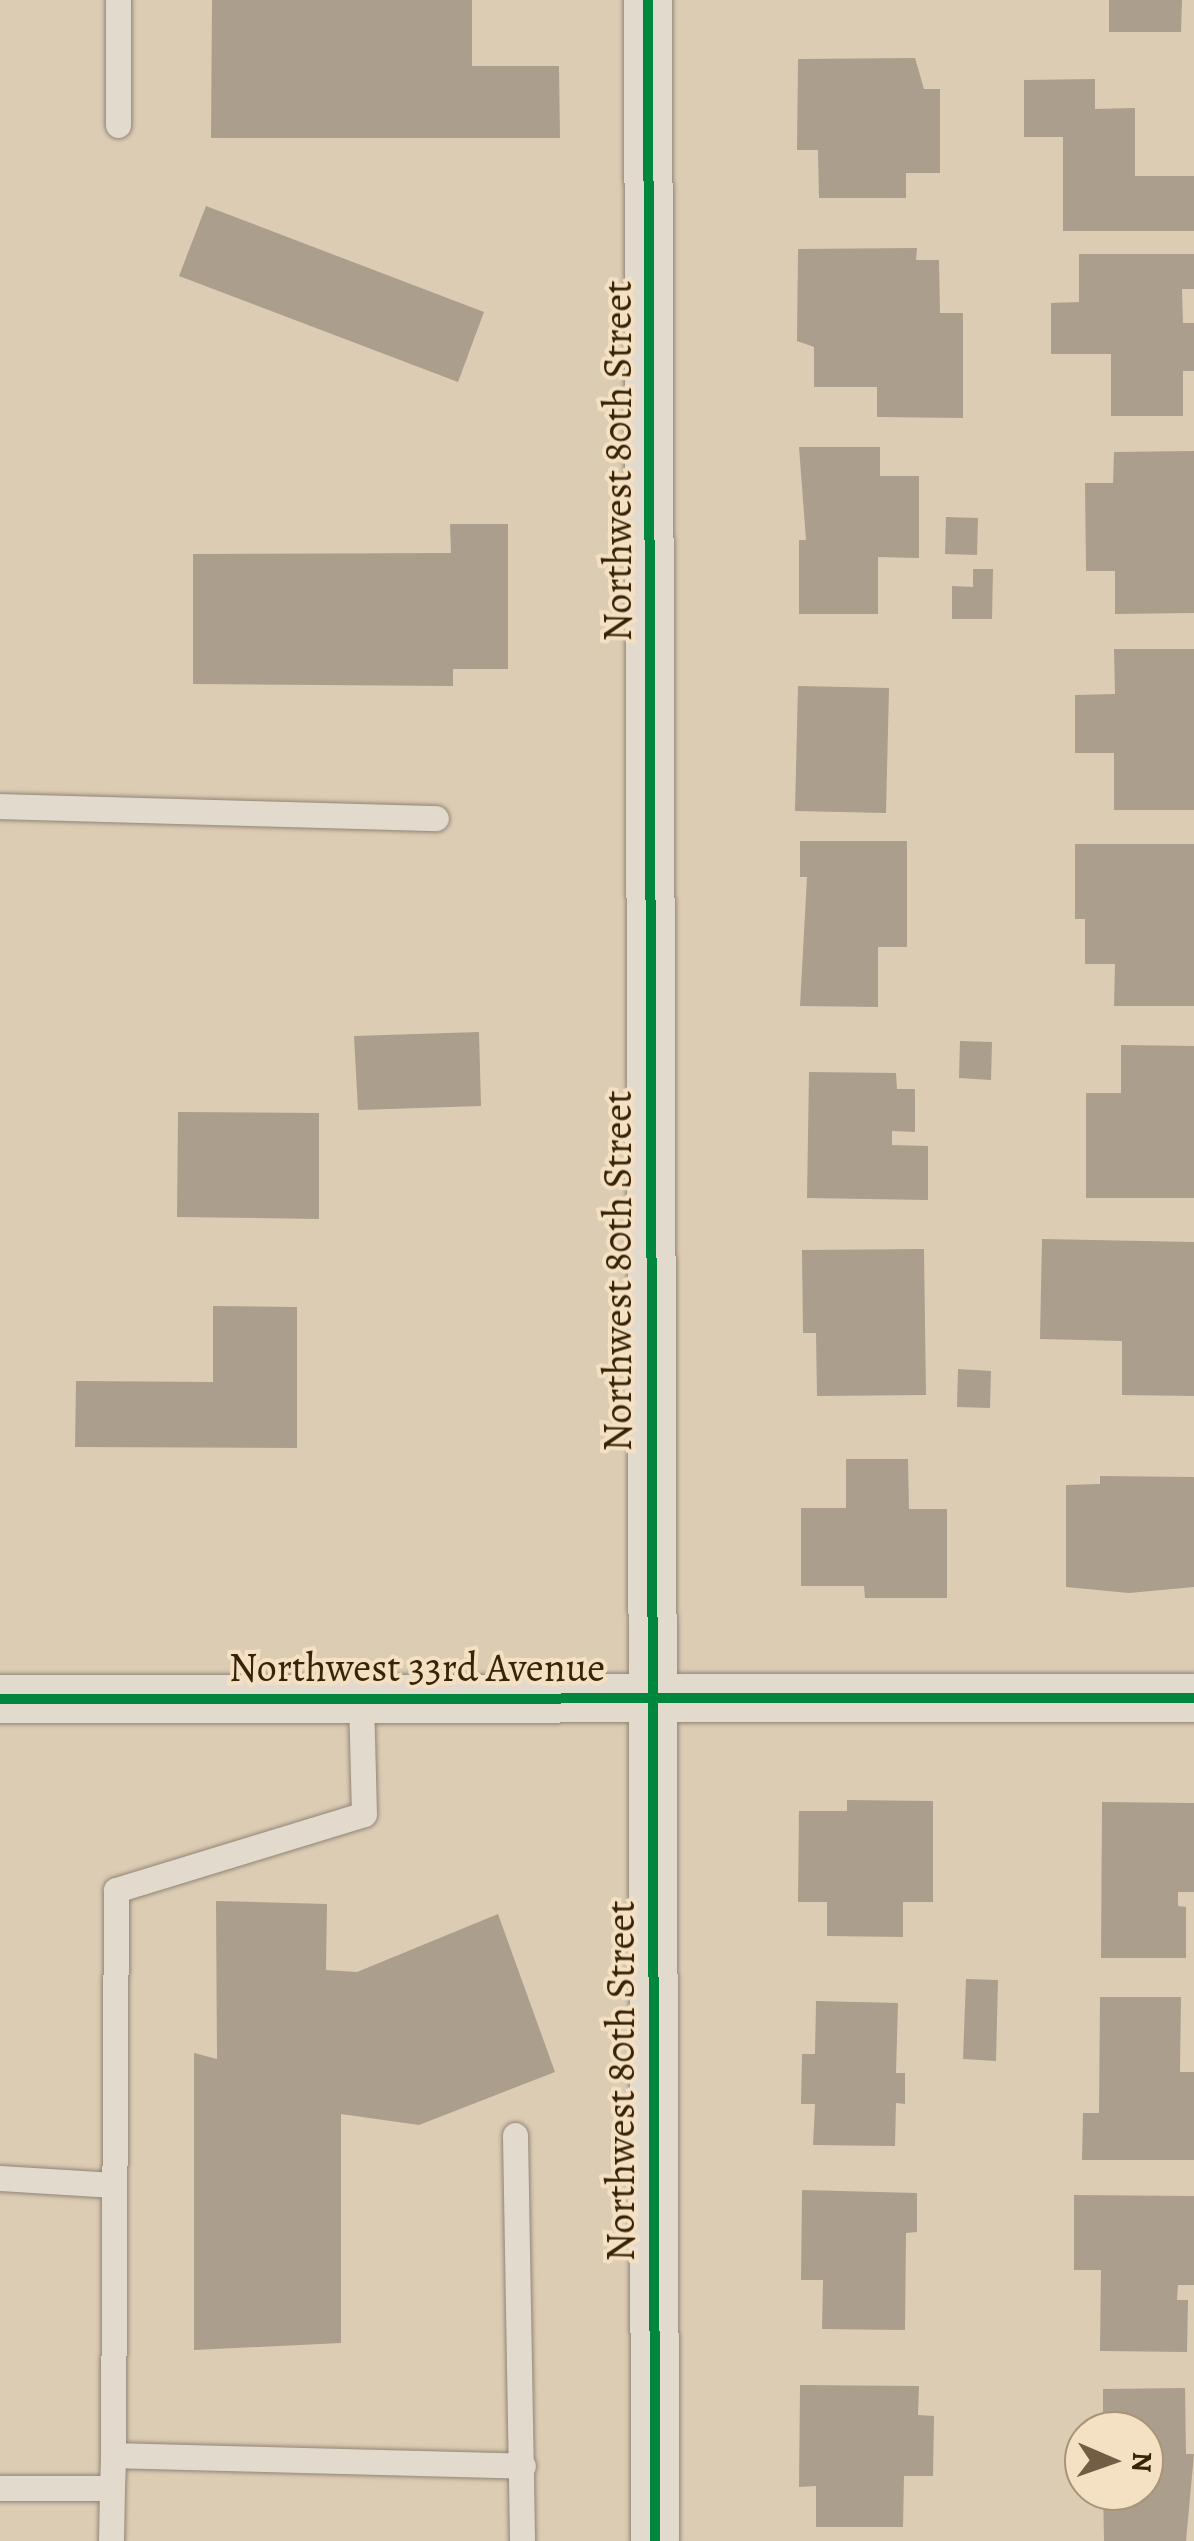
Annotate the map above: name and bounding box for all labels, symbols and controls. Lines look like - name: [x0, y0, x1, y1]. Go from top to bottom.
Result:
- street label: Northwest 80th Street: [594, 280, 642, 642]
- street label: Northwest 80th Street: [594, 1090, 642, 1452]
- street label: Northwest 33rd Avenue: [229, 1644, 605, 1692]
- street label: Northwest 80th Street: [597, 1900, 645, 2262]
- north arrow: [1064, 2411, 1164, 2511]
- text: N: [1123, 2451, 1161, 2473]

